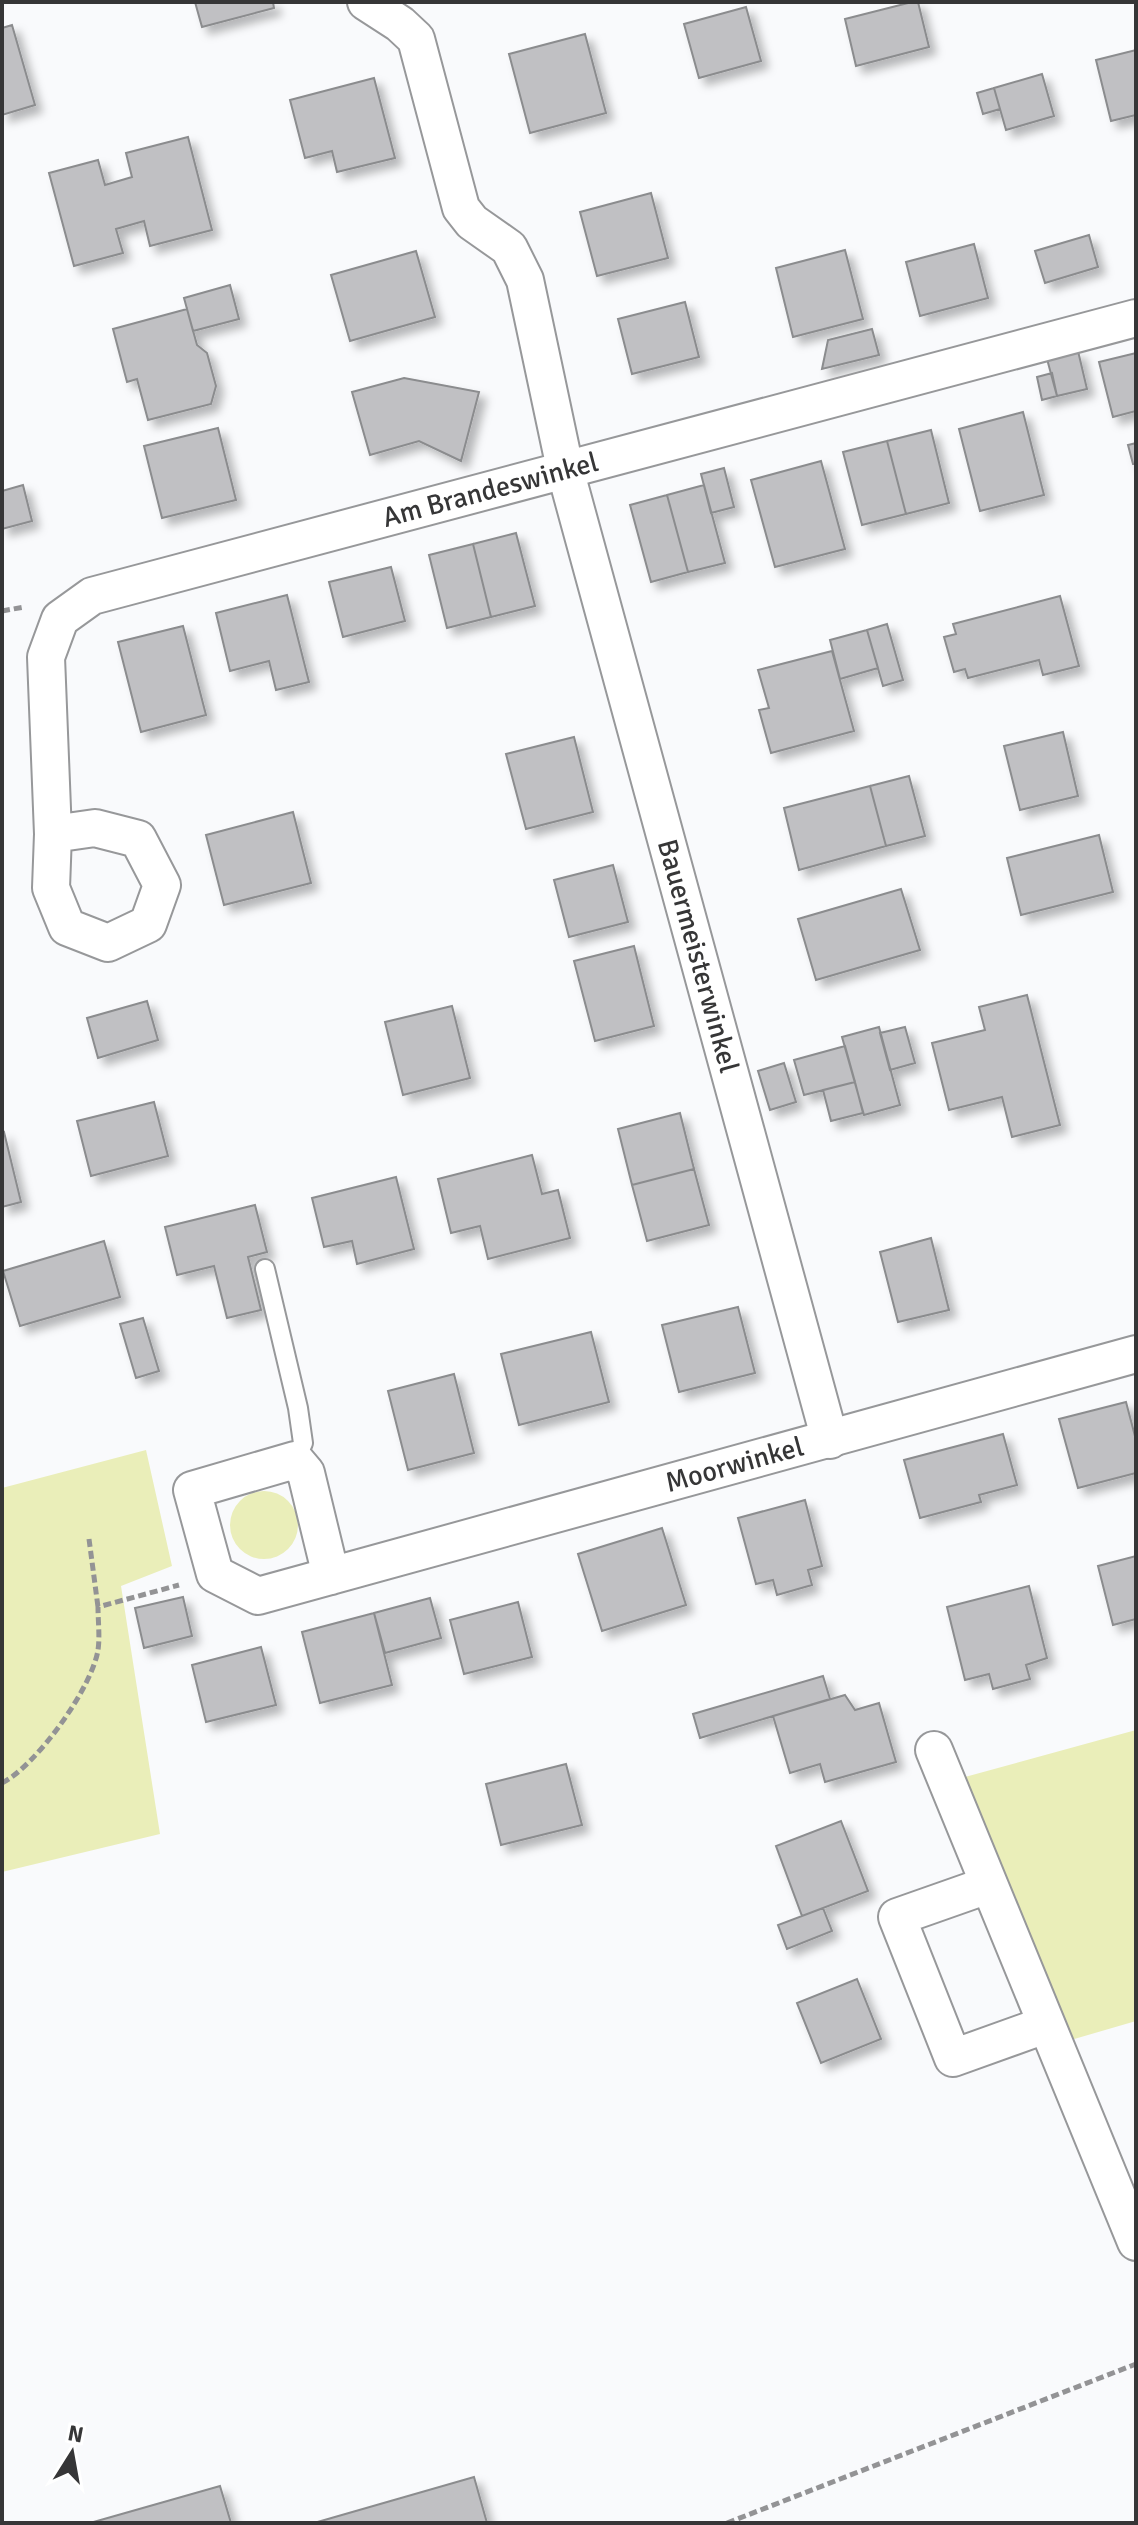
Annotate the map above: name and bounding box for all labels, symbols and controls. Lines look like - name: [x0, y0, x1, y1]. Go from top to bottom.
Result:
- street label: Am Brandeswinkel: [379, 445, 602, 535]
- street label: Bauermeisterwinkel: [650, 835, 746, 1076]
- street label: Moorwinkel: [662, 1429, 807, 1500]
- north arrow: [32, 2413, 112, 2493]
- text: N: [66, 2419, 86, 2449]

